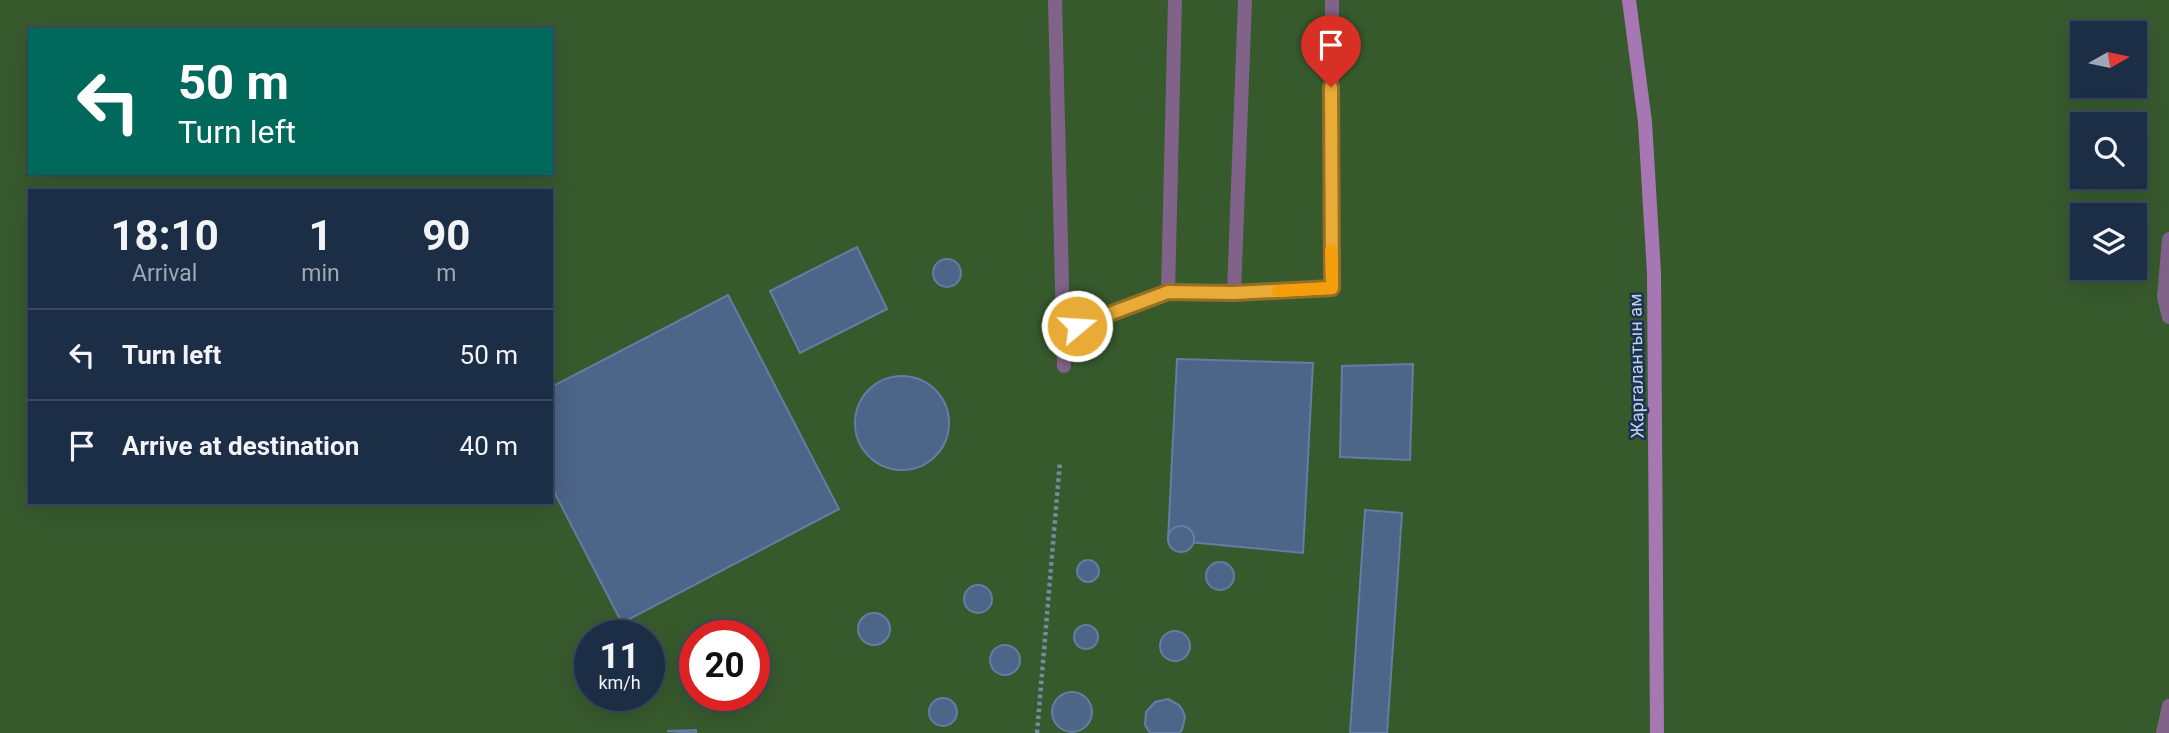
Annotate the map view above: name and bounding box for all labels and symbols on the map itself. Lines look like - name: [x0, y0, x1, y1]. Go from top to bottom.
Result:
- pin: [1301, 15, 1361, 87]
- north arrow: [2070, 21, 2147, 98]
- position arrow: [1040, 289, 1114, 363]
- street label: Жаргалантын ам: [1624, 293, 1648, 439]
- speed limit sign: 20: [679, 620, 770, 711]

